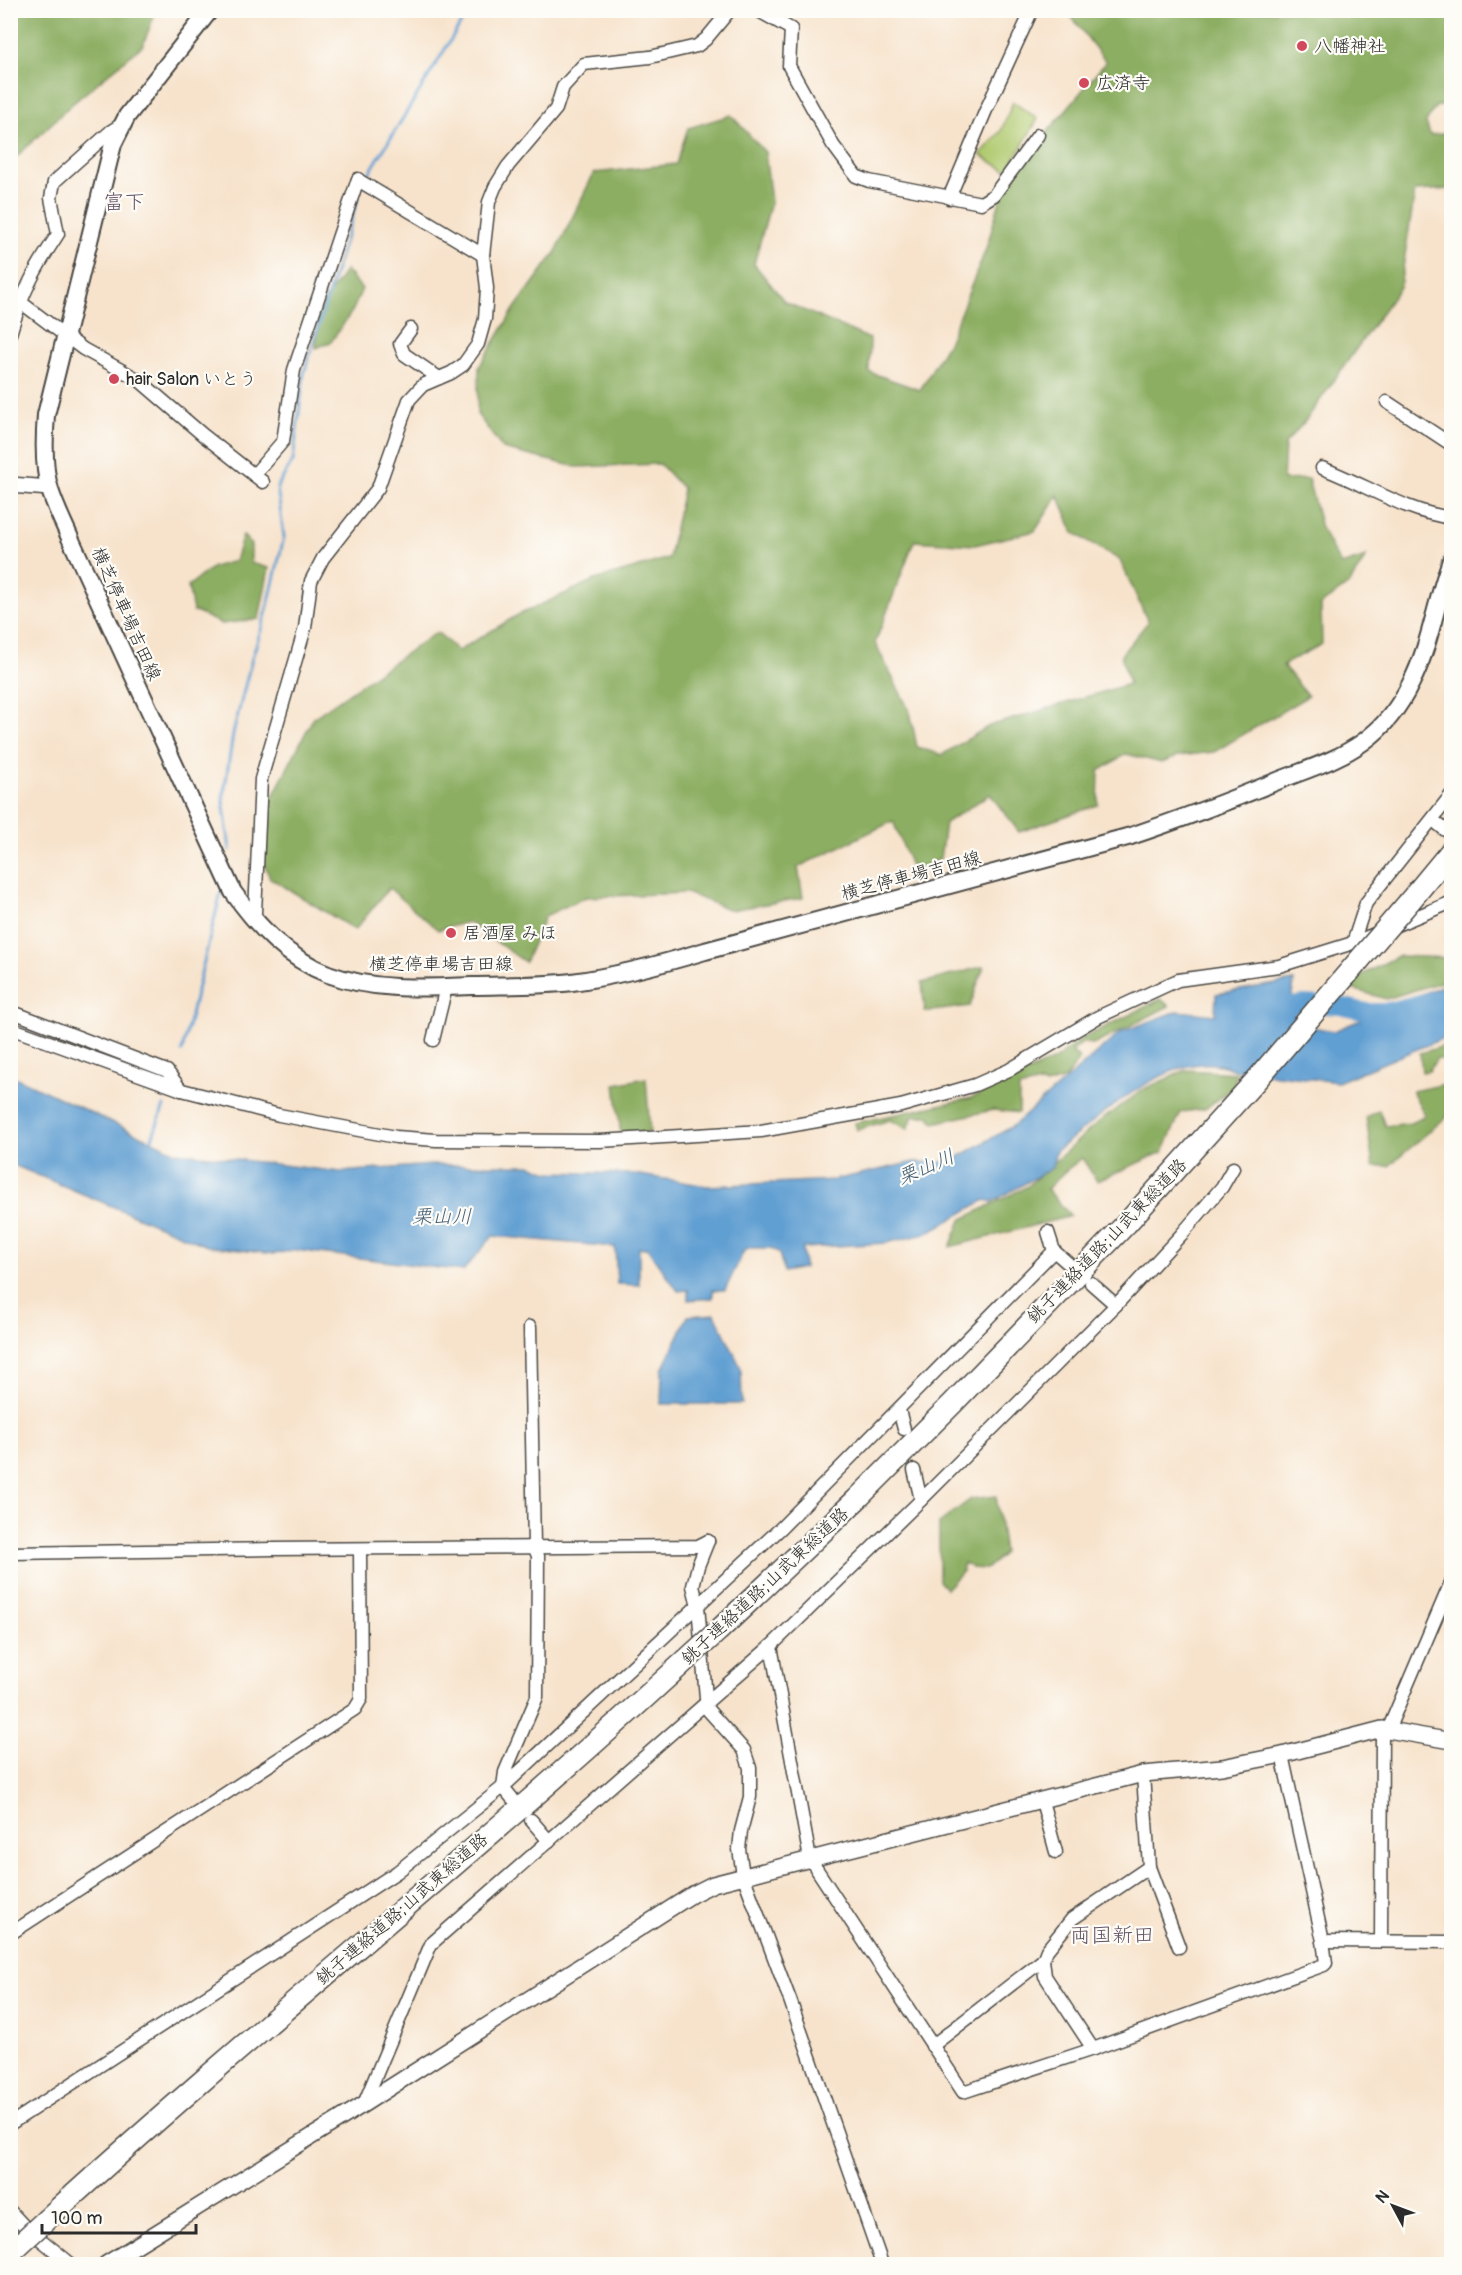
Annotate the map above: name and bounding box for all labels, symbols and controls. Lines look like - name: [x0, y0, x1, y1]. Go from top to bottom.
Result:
- place label: 八幡神社: [1314, 35, 1386, 58]
- marker: 八幡神社: [1295, 39, 1309, 53]
- place label: 広済寺: [1096, 72, 1150, 95]
- marker: 広済寺: [1077, 76, 1091, 90]
- district label: 富下: [103, 189, 145, 216]
- place label: hair Salon いとう: [126, 368, 257, 391]
- marker: hair Salon いとう: [107, 372, 121, 386]
- street label: 横芝停車場吉田線: [86, 544, 166, 684]
- street label: 横芝停車場吉田線: [838, 846, 984, 906]
- place label: 居酒屋 みほ: [463, 922, 557, 945]
- marker: 居酒屋 みほ: [444, 926, 458, 940]
- street label: 横芝停車場吉田線: [369, 953, 513, 976]
- water label: 栗山川: [894, 1144, 958, 1190]
- street label: 銚子連絡道路;山武東総道路: [1022, 1154, 1192, 1328]
- water label: 栗山川: [412, 1204, 472, 1229]
- street label: 銚子連絡道路;山武東総道路: [676, 1502, 854, 1670]
- street label: 銚子連絡道路;山武東総道路: [311, 1828, 493, 1990]
- district label: 両国新田: [1070, 1922, 1154, 1949]
- north arrow: [1363, 2176, 1423, 2236]
- text: N: [1371, 2186, 1394, 2207]
- scale bar: [42, 2197, 196, 2235]
- text: 100 m: [51, 2207, 103, 2230]

